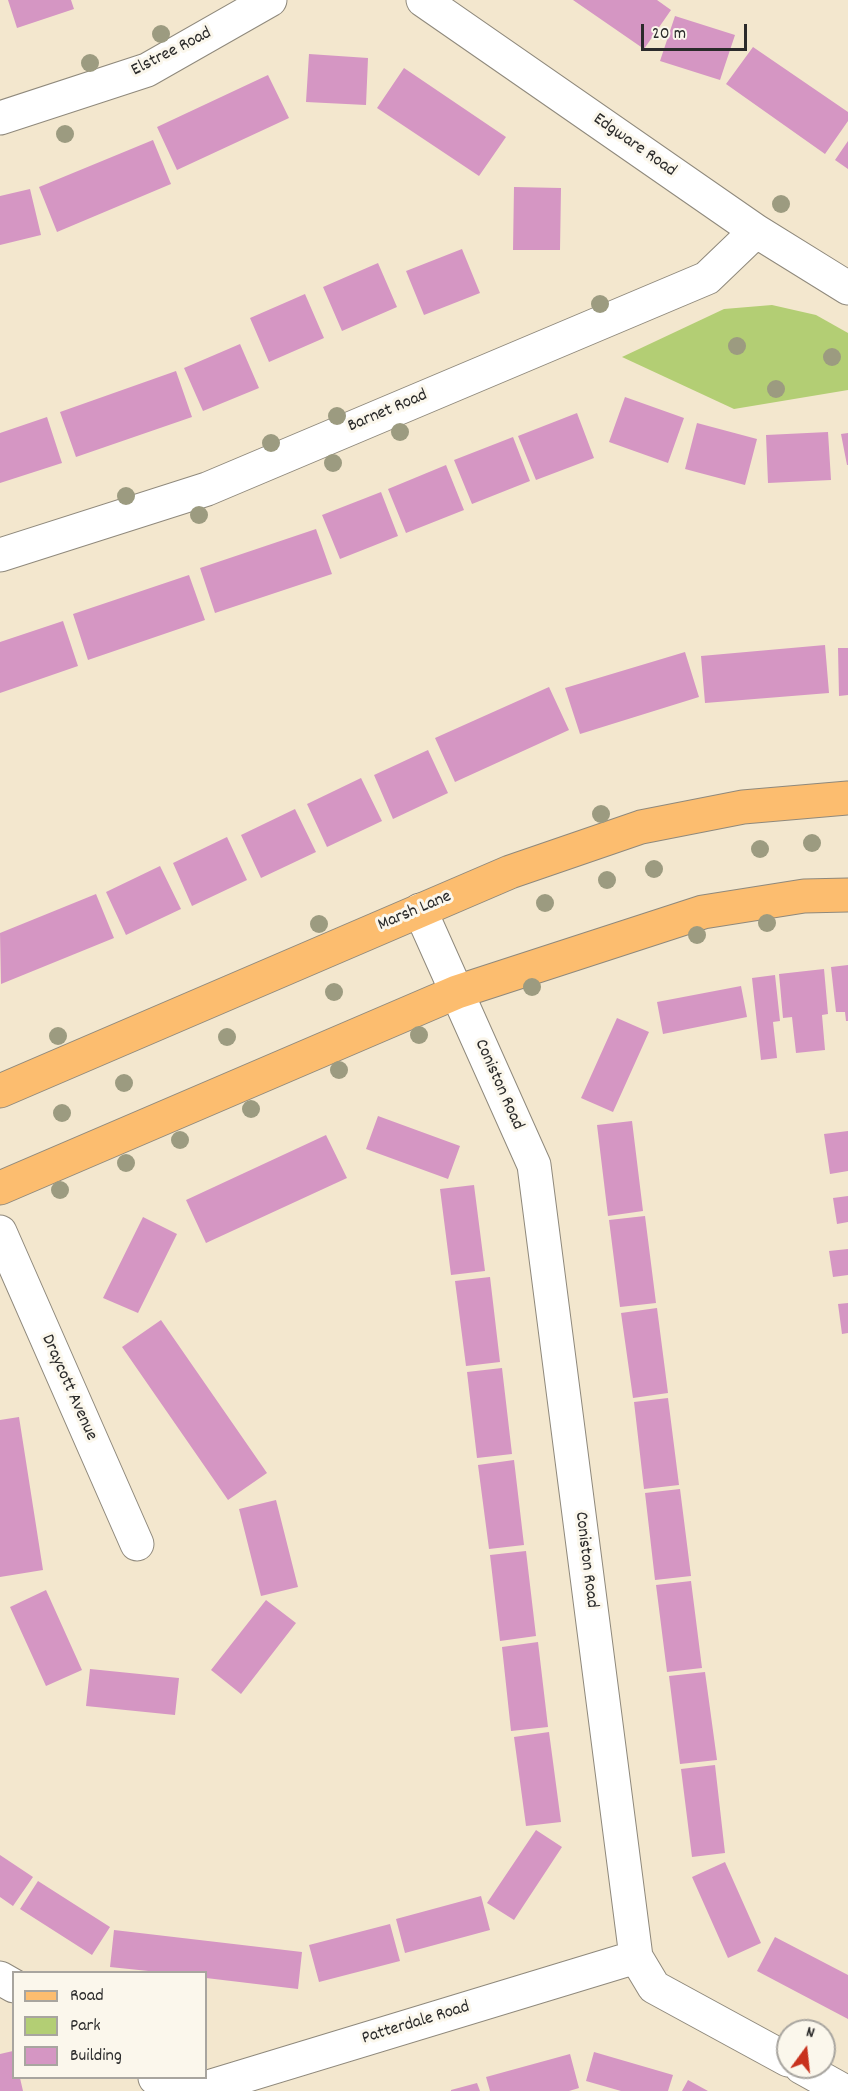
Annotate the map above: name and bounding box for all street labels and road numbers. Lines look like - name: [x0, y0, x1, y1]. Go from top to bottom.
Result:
- street label: Elstree Road: [128, 24, 216, 82]
- street label: Edgware Road: [588, 109, 680, 183]
- street label: Barnet Road: [345, 386, 431, 438]
- street label: Marsh Lane: [375, 887, 455, 937]
- street label: Coniston Road: [468, 1036, 528, 1134]
- street label: Draycott Avenue: [35, 1332, 101, 1444]
- street label: Coniston Road: [568, 1511, 602, 1609]
- street label: Patterdale Road: [360, 1997, 472, 2051]

